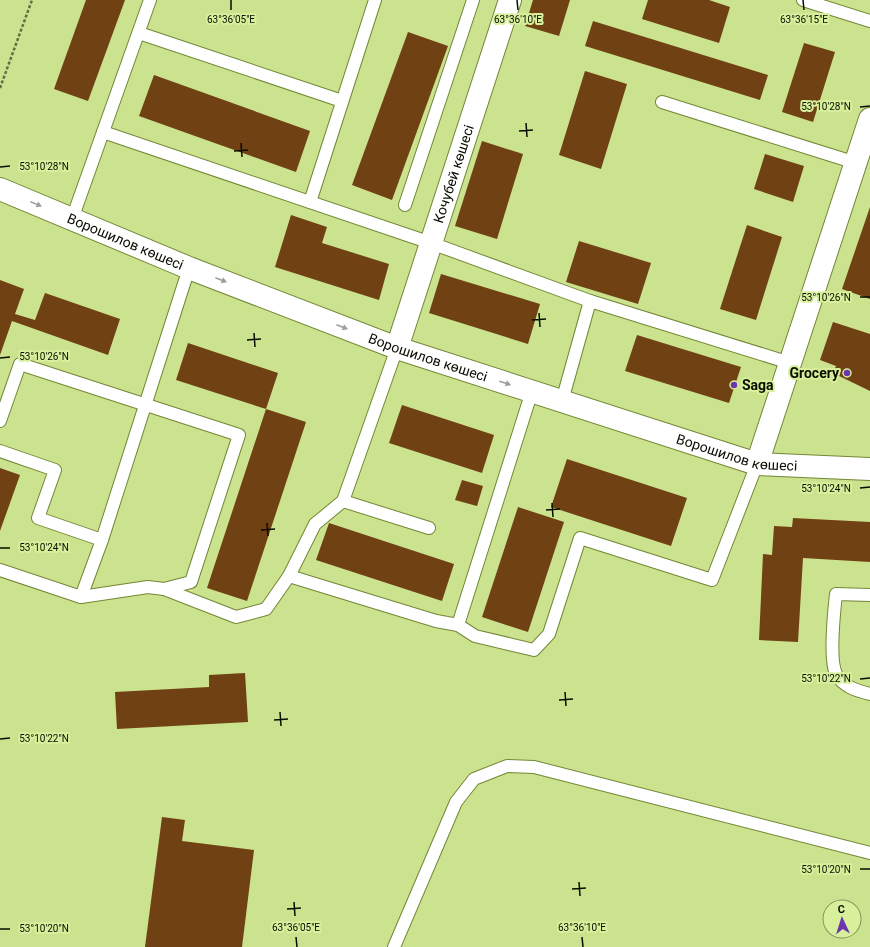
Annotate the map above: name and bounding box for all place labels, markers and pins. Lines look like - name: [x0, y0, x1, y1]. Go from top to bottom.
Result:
- place label: Grocery: [789, 365, 840, 381]
- marker: Grocery: [842, 368, 852, 378]
- place label: Saga: [742, 377, 774, 393]
- marker: Saga: [729, 380, 739, 390]

